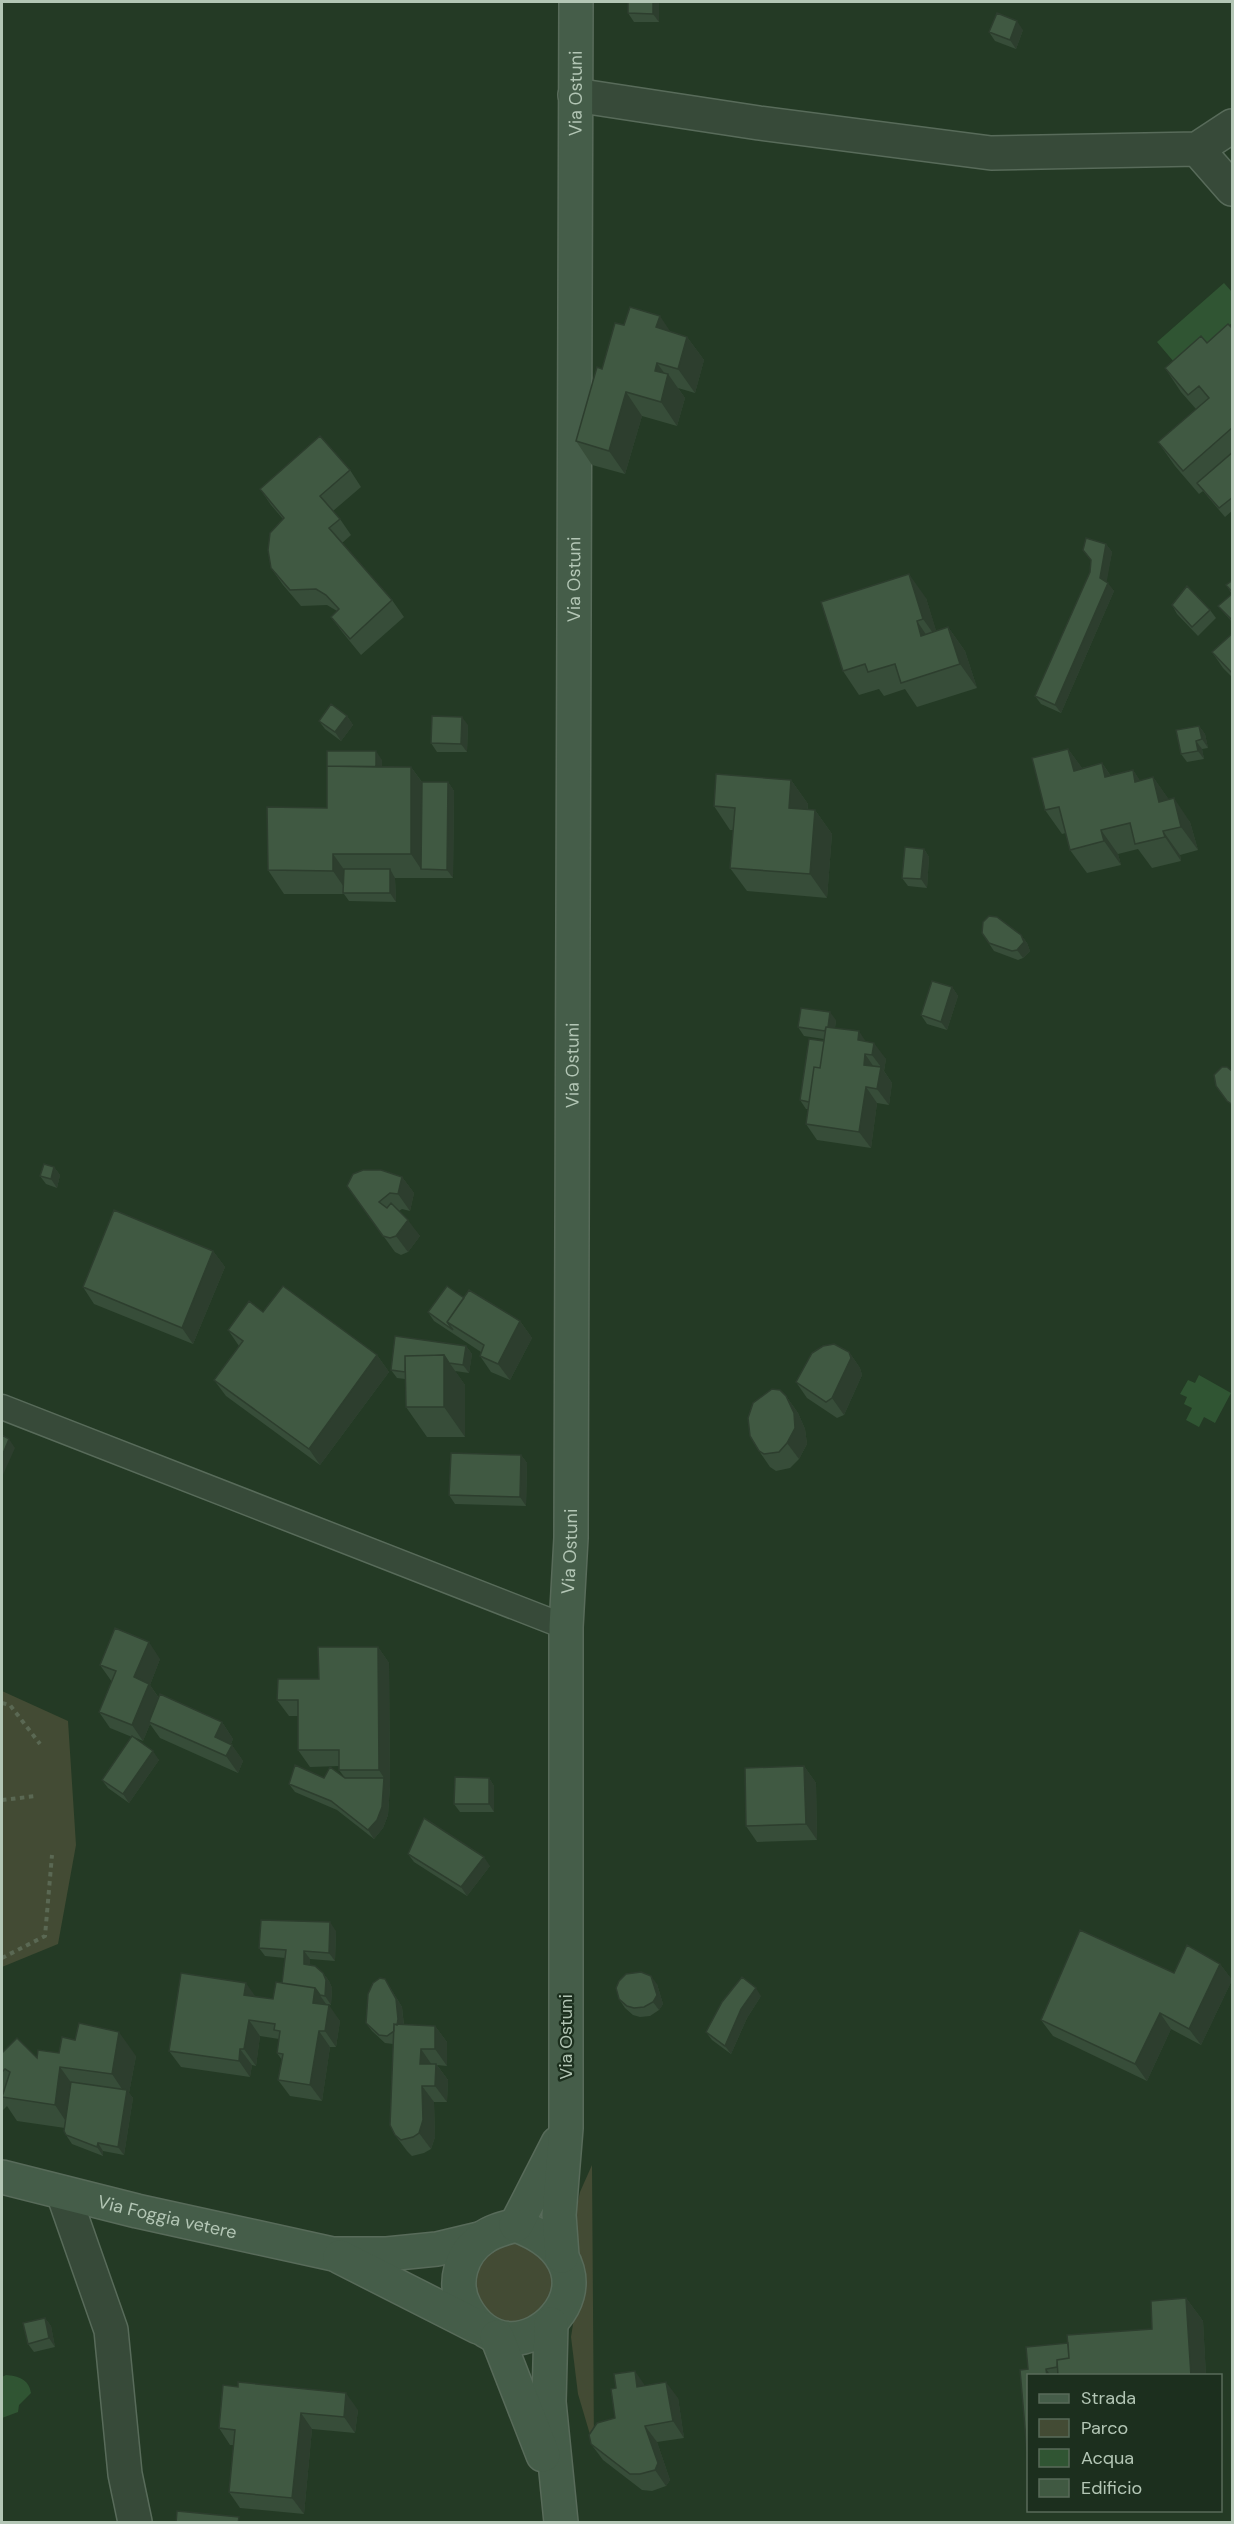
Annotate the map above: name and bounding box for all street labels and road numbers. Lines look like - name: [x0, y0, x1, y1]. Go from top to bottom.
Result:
- street label: Via Ostuni: [564, 51, 588, 136]
- street label: Via Ostuni: [562, 537, 586, 622]
- street label: Via Ostuni: [560, 1023, 585, 1108]
- street label: Via Ostuni: [556, 1509, 583, 1595]
- street label: Via Ostuni: [554, 1994, 578, 2080]
- street label: Via Foggia vetere: [95, 2190, 239, 2245]

